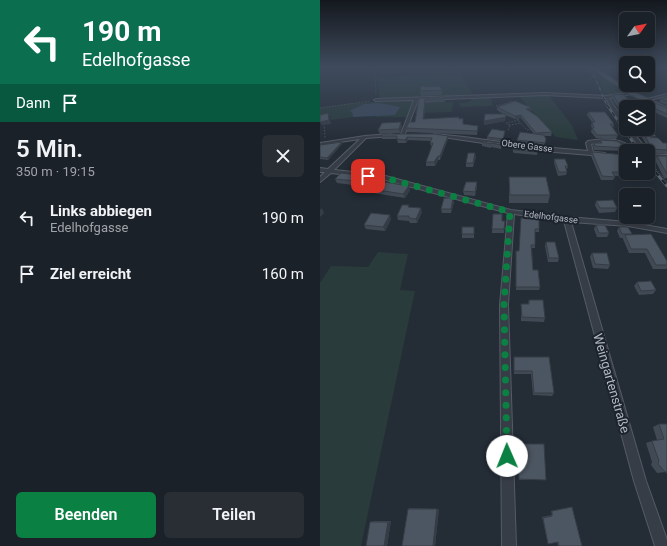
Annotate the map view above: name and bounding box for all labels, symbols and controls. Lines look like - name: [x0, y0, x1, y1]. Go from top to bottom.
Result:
- north arrow: [619, 12, 655, 48]
- map controls: [619, 12, 655, 224]
- text: 190 m: [82, 15, 161, 48]
- icon: left: [16, 16, 68, 68]
- text: Edelhofgasse: [82, 49, 190, 70]
- button: search: [619, 56, 655, 92]
- icon: arrive: [59, 92, 81, 114]
- text: Dann: [16, 94, 51, 112]
- button: layers: [619, 100, 655, 136]
- text: 5 Min.: [16, 135, 83, 163]
- button: close: [262, 135, 304, 177]
- street label: Obere Gasse: [501, 138, 553, 154]
- button: +: [619, 144, 655, 180]
- pin: [351, 159, 385, 193]
- text: 350 m · 19:15: [16, 164, 95, 179]
- icon: arrive: [357, 165, 379, 187]
- button: −: [619, 188, 655, 224]
- text: Links abbiegen: [50, 202, 152, 220]
- icon: left: [16, 207, 38, 229]
- text: 190 m: [262, 209, 304, 227]
- street label: Edelhofgasse: [523, 209, 579, 225]
- text: Edelhofgasse: [50, 220, 128, 235]
- icon: arrive: [16, 263, 38, 285]
- text: Ziel erreicht: [50, 265, 131, 283]
- text: 160 m: [262, 265, 304, 283]
- street label: Weingartenstraße: [590, 332, 633, 435]
- position arrow: [486, 435, 528, 477]
- button: Beenden: [16, 492, 156, 538]
- button: Teilen: [164, 492, 304, 538]

